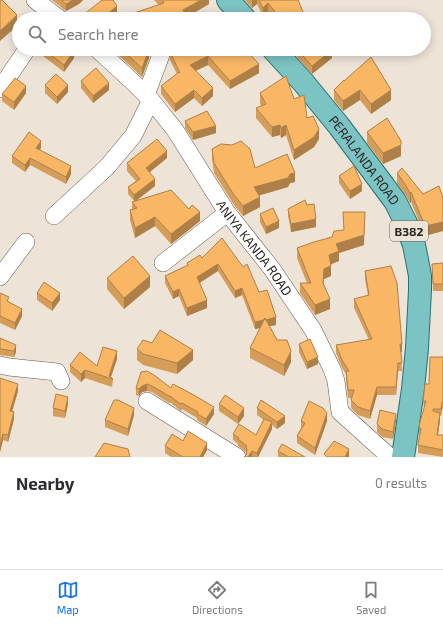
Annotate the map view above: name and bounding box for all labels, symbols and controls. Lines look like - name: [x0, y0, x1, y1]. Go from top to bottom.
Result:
- search box: [12, 12, 431, 56]
- icon: search: [26, 23, 48, 45]
- text: Search here: [58, 25, 139, 43]
- street label: PERALANDA ROAD: [326, 112, 403, 208]
- street label: ANIYA KANDA ROAD: [213, 197, 296, 299]
- road number: B382: [390, 221, 428, 241]
- text: Nearby: [16, 473, 74, 493]
- text: 0 results: [375, 475, 427, 491]
- tab: Map: [57, 579, 79, 616]
- tab: Directions: [192, 579, 243, 616]
- tab: Saved: [356, 579, 386, 616]

